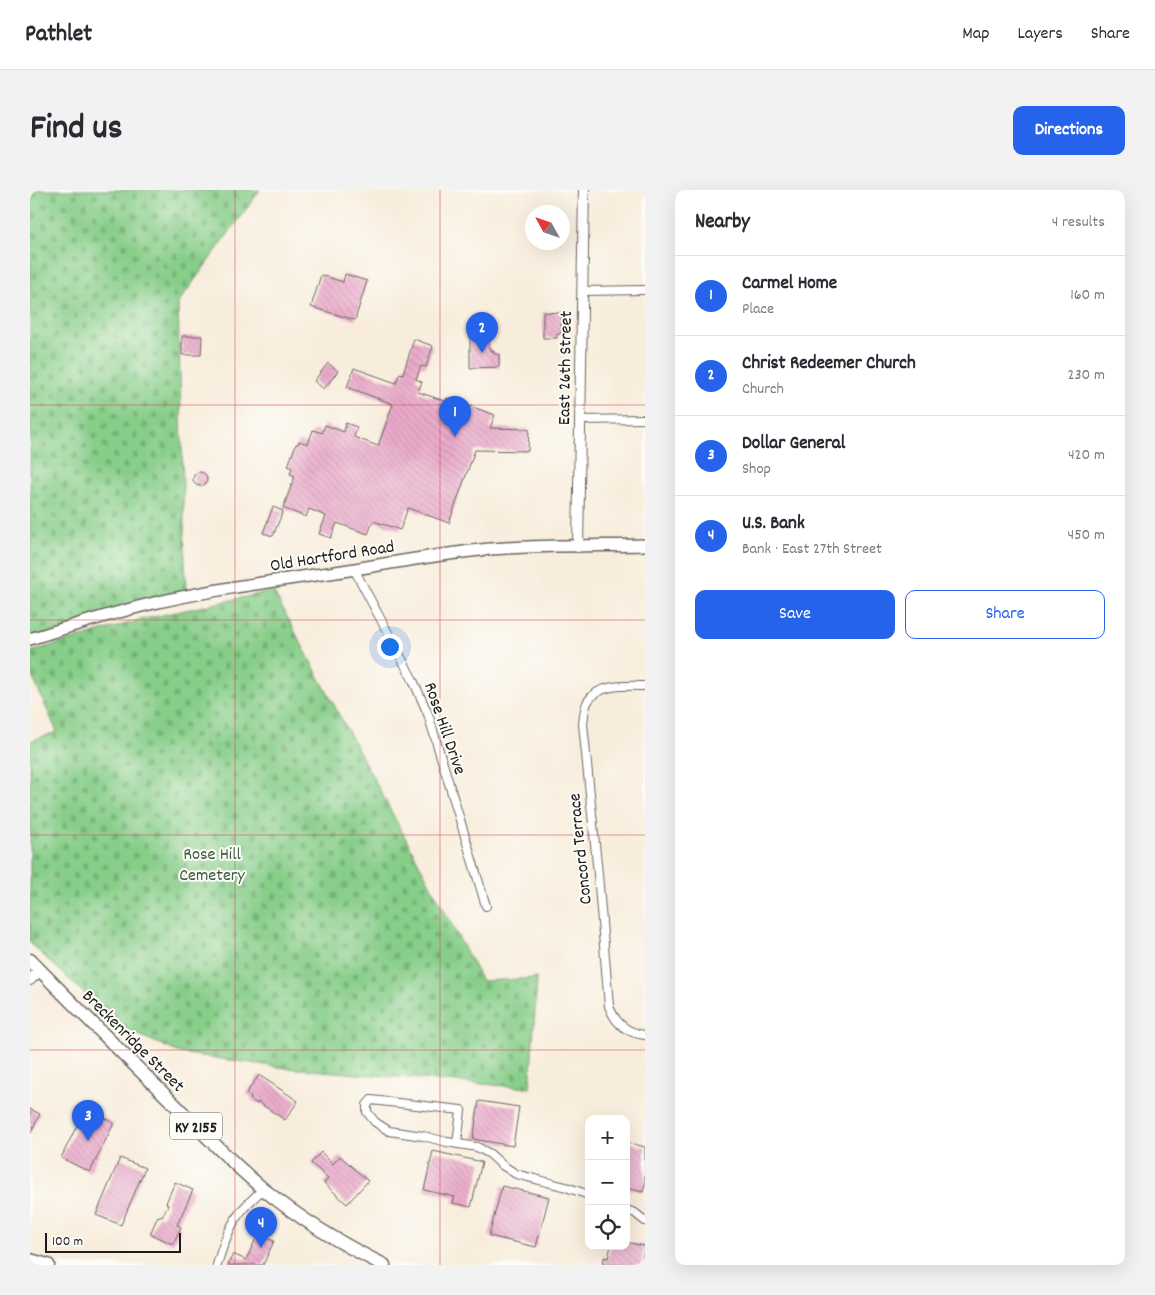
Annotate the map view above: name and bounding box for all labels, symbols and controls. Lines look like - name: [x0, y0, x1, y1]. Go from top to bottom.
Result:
- text: Pathlet: [25, 18, 92, 52]
- text: Map: [962, 22, 989, 47]
- text: Layers: [1017, 22, 1063, 47]
- text: Share: [1091, 22, 1130, 47]
- text: Find us: [30, 105, 122, 155]
- button: Directions: [1013, 106, 1125, 155]
- north arrow: [525, 205, 570, 250]
- text: Nearby: [695, 208, 750, 238]
- text: 4 results: [1052, 211, 1105, 234]
- text: Carmel Home: [742, 271, 837, 298]
- text: 1: [709, 284, 713, 307]
- text: 160 m: [1070, 284, 1105, 307]
- text: Place: [742, 298, 774, 321]
- street label: East 26th Street: [553, 310, 580, 425]
- pin: 2: [466, 312, 498, 353]
- text: Christ Redeemer Church: [742, 351, 916, 378]
- text: 2: [708, 364, 715, 387]
- text: 230 m: [1068, 364, 1105, 387]
- text: Church: [742, 378, 784, 401]
- pin: 1: [439, 396, 471, 437]
- text: Dollar General: [742, 431, 845, 458]
- text: 3: [707, 444, 715, 467]
- text: 420 m: [1068, 444, 1105, 467]
- text: Shop: [742, 458, 771, 481]
- text: U.S. Bank: [742, 511, 805, 538]
- text: 4: [708, 524, 714, 547]
- text: 450 m: [1068, 524, 1105, 547]
- street label: Old Hartford Road: [269, 535, 396, 580]
- text: Bank · East 27th Street: [742, 538, 882, 561]
- button: Save: [695, 590, 895, 639]
- button: Share: [905, 590, 1105, 639]
- your location: [377, 634, 403, 660]
- street label: Rose Hill Drive: [416, 679, 471, 778]
- street label: Concord Terrace: [563, 792, 600, 906]
- park label: Rose Hill Cemetery: [179, 843, 246, 889]
- street label: Breckenridge Street: [75, 985, 189, 1099]
- pin: 3: [72, 1100, 104, 1141]
- road number: KY 2155: [170, 1112, 222, 1139]
- map controls: [585, 1115, 630, 1250]
- button: +: [585, 1115, 630, 1160]
- button: −: [585, 1160, 630, 1205]
- button: locate: [585, 1205, 630, 1250]
- pin: 4: [245, 1207, 277, 1248]
- scale bar: [45, 1230, 181, 1253]
- text: 100 m: [52, 1232, 83, 1252]

